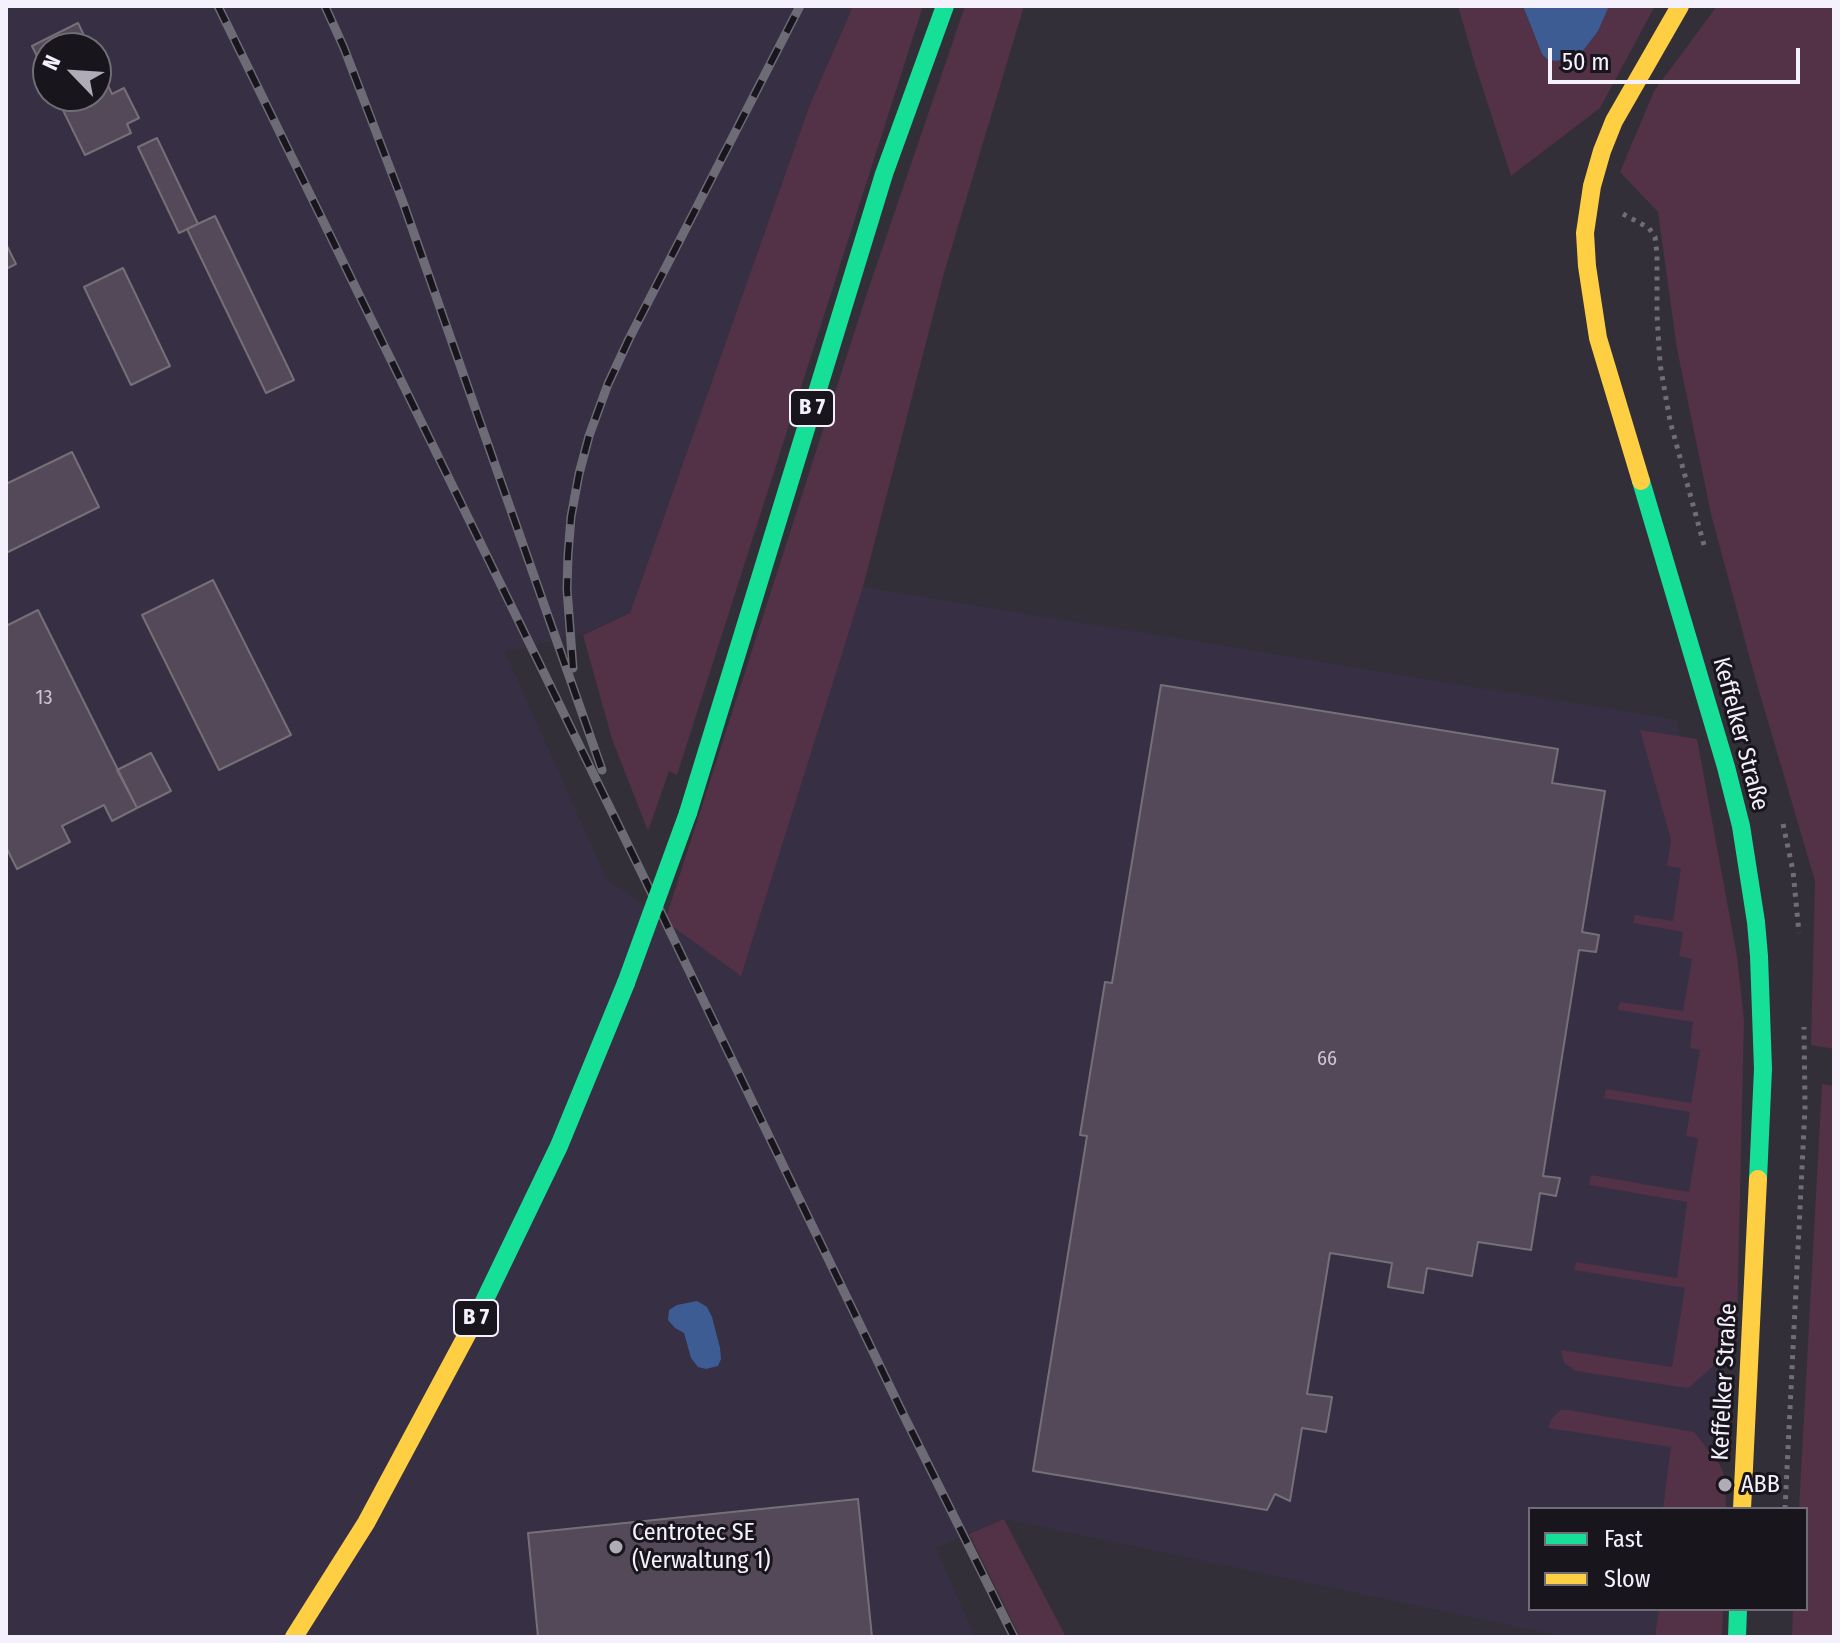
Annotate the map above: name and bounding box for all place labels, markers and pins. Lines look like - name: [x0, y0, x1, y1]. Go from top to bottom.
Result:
- place label: ABB: [1741, 1471, 1780, 1499]
- marker: ABB: [1716, 1476, 1734, 1494]
- place label: Centrotec SE (Verwaltung 1): [632, 1519, 771, 1575]
- marker: Centrotec SE (Verwaltung 1): [607, 1538, 625, 1556]

